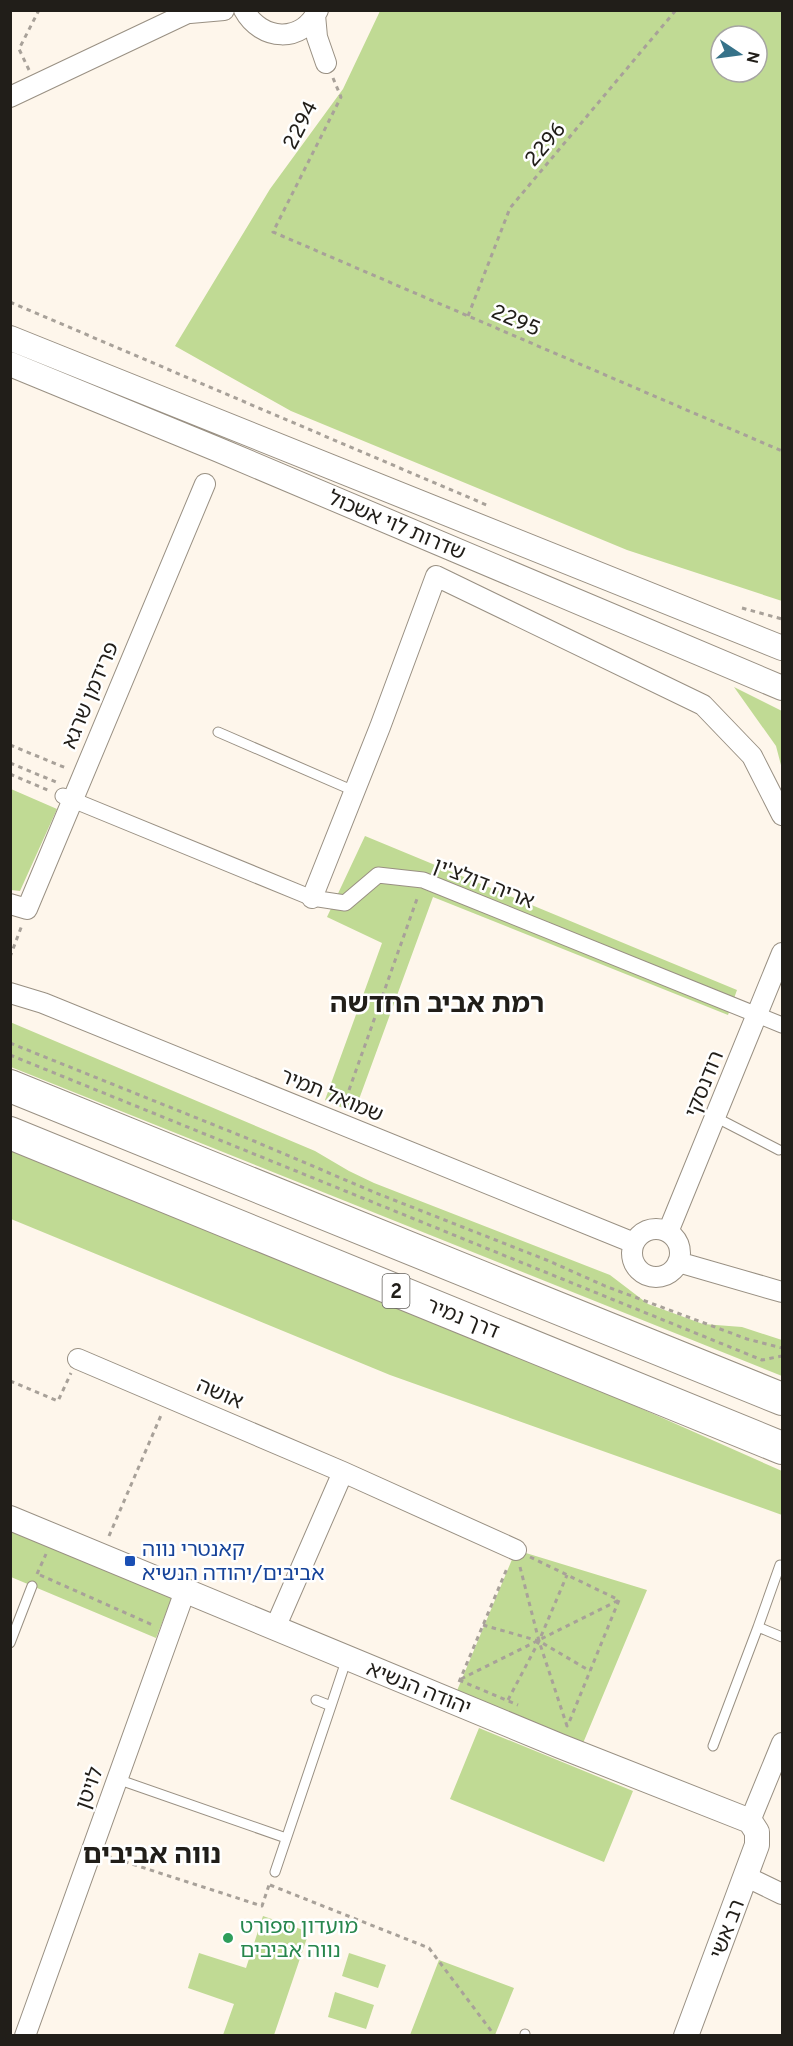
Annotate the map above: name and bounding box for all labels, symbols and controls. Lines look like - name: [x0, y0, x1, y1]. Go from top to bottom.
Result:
- north arrow: [709, 24, 769, 84]
- text: N: [741, 49, 763, 65]
- street label: 2294: [278, 97, 325, 155]
- street label: 2296: [519, 117, 573, 173]
- street label: 2295: [487, 299, 544, 344]
- street label: שדרות לוי אשכול: [324, 485, 469, 567]
- street label: פרידמן שרגא: [57, 638, 126, 753]
- street label: אריה דולצ'ין: [429, 853, 538, 916]
- district label: רמת אביב החדשה: [330, 988, 544, 1022]
- street label: רודנסקי: [680, 1047, 731, 1122]
- street label: שמואל תמיר: [276, 1063, 387, 1129]
- road number: 2: [382, 1274, 410, 1308]
- street label: דרך נמיר: [422, 1293, 503, 1346]
- street label: אושה: [192, 1373, 247, 1416]
- place label: קאנטרי נווה אביבים/יהודה הנשיא: [142, 1537, 325, 1588]
- marker: קאנטרי נווה אביבים/יהודה הנשיא: [123, 1554, 137, 1568]
- street label: יהודה הנשיא: [362, 1656, 475, 1723]
- street label: לויטן: [70, 1763, 111, 1814]
- district label: נווה אביבים: [83, 1839, 221, 1873]
- street label: רב אשי: [705, 1896, 752, 1963]
- place label: מועדון ספורט נווה אביבים: [240, 1914, 358, 1965]
- marker: מועדון ספורט נווה אביבים: [221, 1931, 235, 1945]

